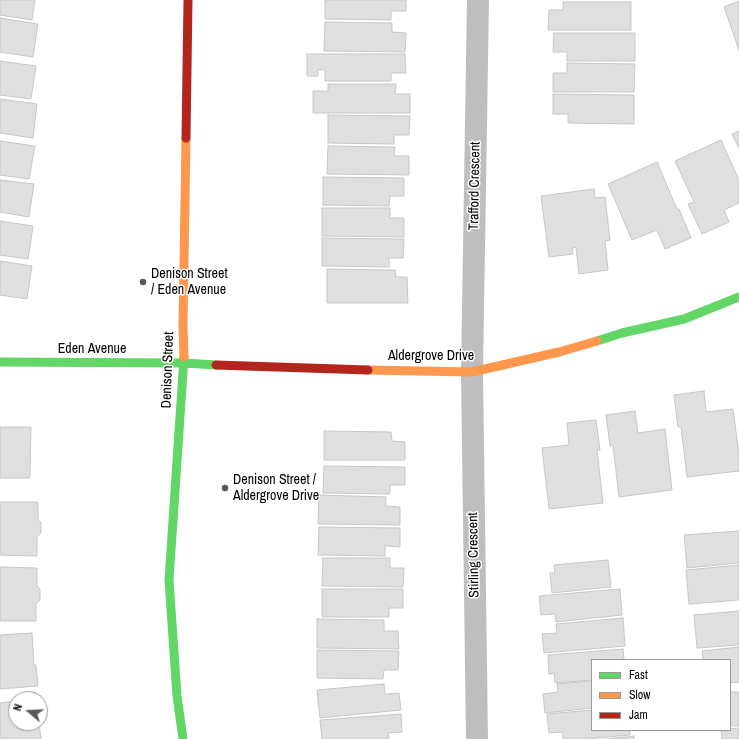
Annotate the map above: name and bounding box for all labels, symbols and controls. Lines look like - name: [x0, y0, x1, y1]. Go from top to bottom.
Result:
- street label: Trafford Crescent: [466, 142, 484, 230]
- place label: Denison Street / Eden Avenue: [151, 266, 228, 298]
- marker: Denison Street / Eden Avenue: [138, 277, 148, 287]
- street label: Denison Street: [158, 331, 178, 409]
- street label: Eden Avenue: [58, 341, 126, 357]
- street label: Aldergrove Drive: [388, 348, 474, 364]
- place label: Denison Street / Aldergrove Drive: [233, 472, 319, 504]
- marker: Denison Street / Aldergrove Drive: [220, 483, 230, 493]
- street label: Stirling Crescent: [465, 512, 483, 598]
- legend: [591, 659, 731, 731]
- text: Fast: [629, 667, 648, 683]
- text: Slow: [629, 687, 650, 703]
- north arrow: [8, 691, 48, 731]
- text: N: [10, 702, 25, 713]
- text: Jam: [629, 707, 648, 723]

